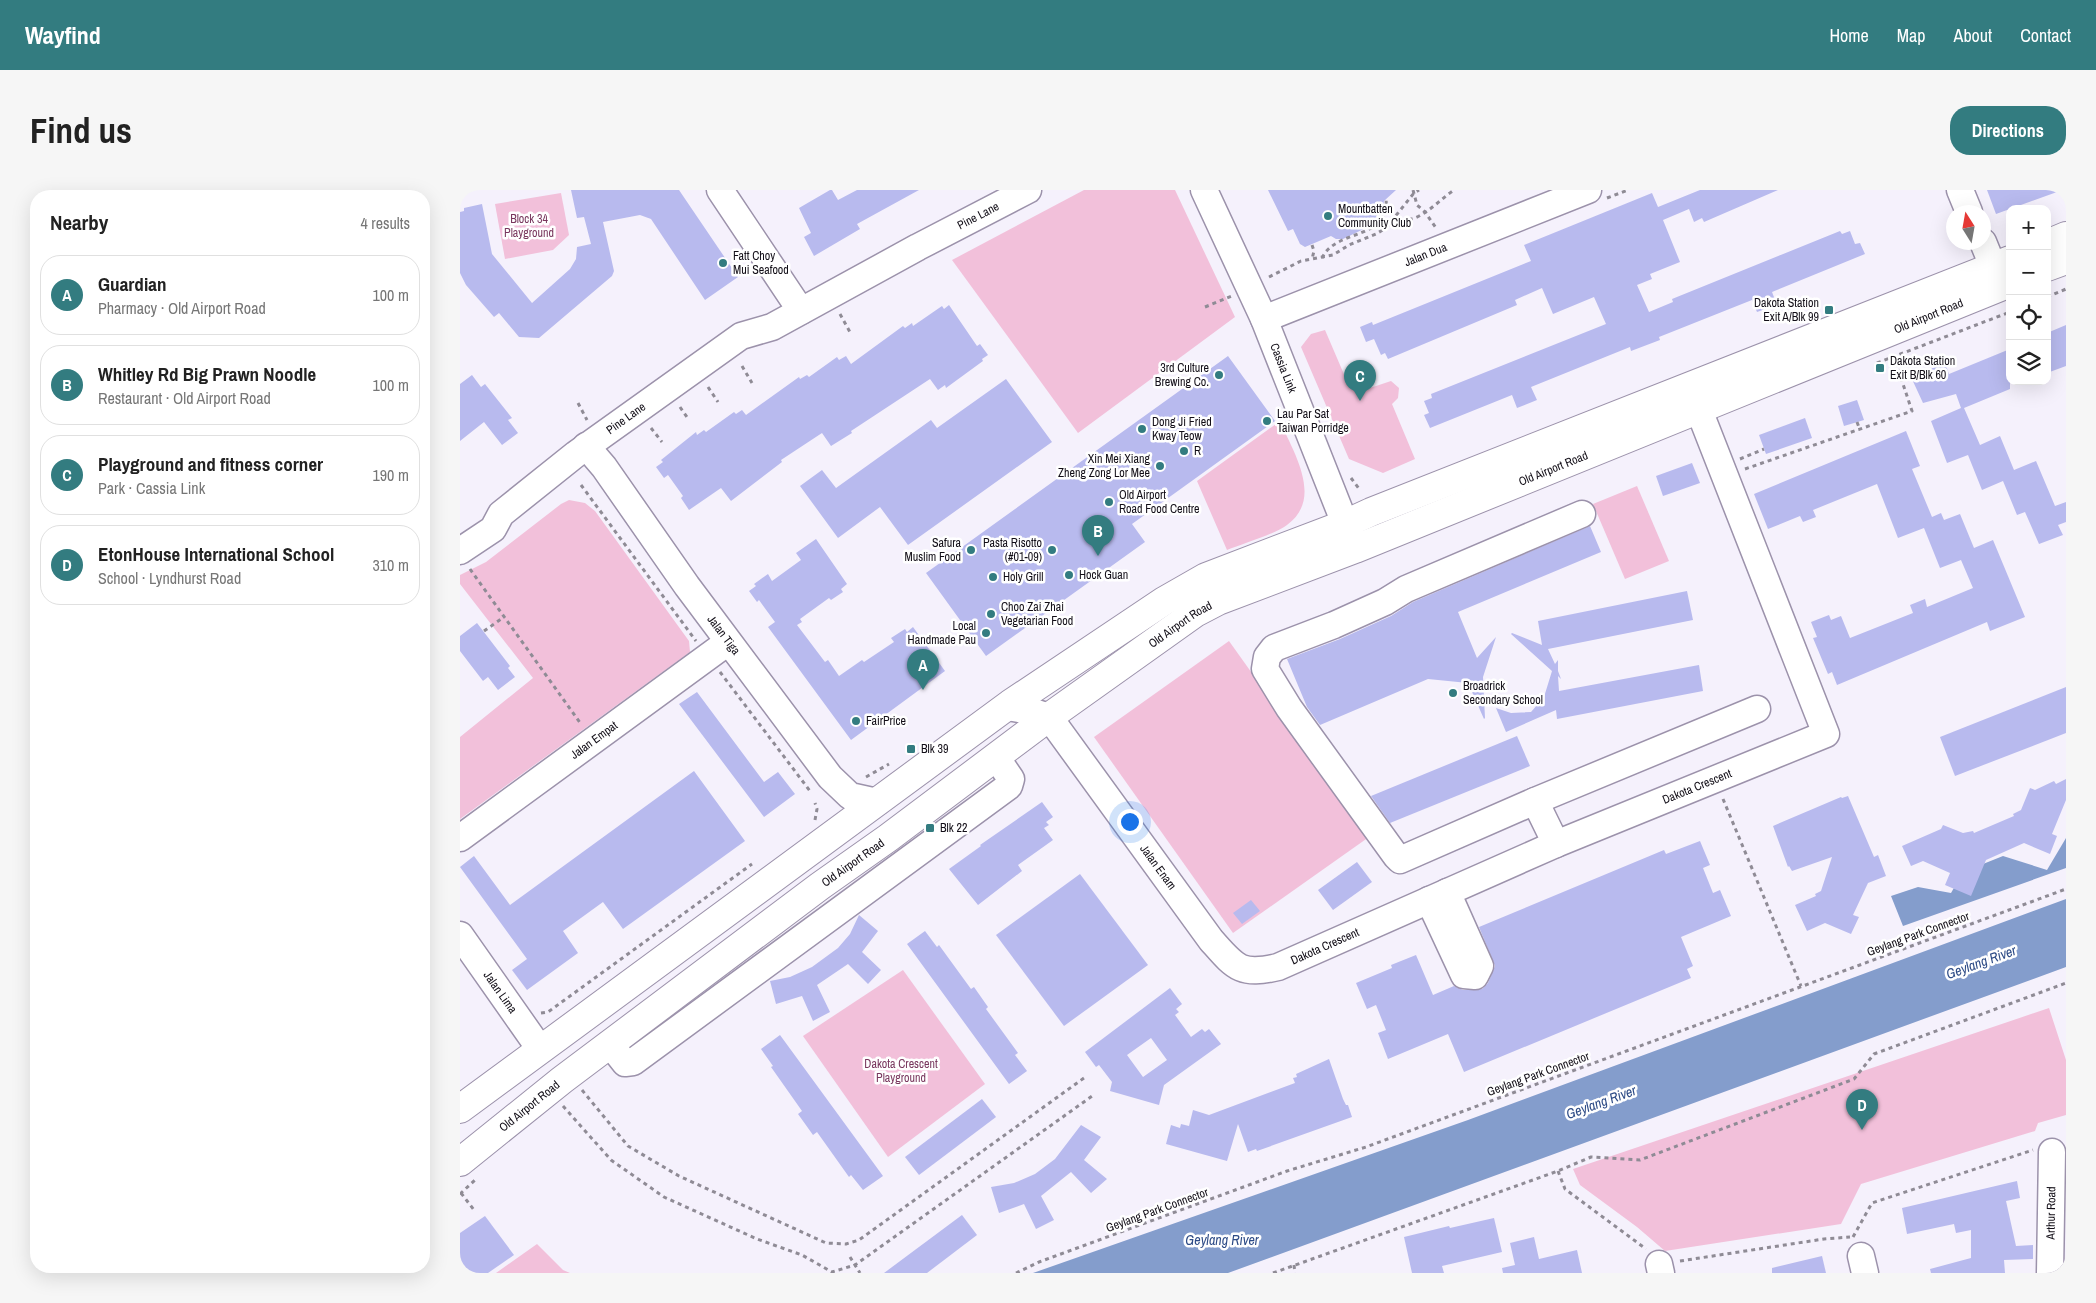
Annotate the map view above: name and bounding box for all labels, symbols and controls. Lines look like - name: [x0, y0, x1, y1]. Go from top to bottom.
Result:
- text: Wayfind: [25, 19, 101, 51]
- text: Home: [1829, 23, 1869, 48]
- text: Map: [1897, 23, 1926, 48]
- text: About: [1954, 23, 1992, 48]
- text: Contact: [2020, 23, 2071, 48]
- button: Directions: [1950, 106, 2066, 155]
- text: Find us: [30, 107, 132, 154]
- street label: Pine Lane: [954, 198, 1002, 233]
- place label: Mountbatten Community Club: [1338, 201, 1411, 231]
- north arrow: [1946, 205, 1991, 250]
- map controls: [2006, 205, 2051, 385]
- button: +: [2006, 205, 2051, 250]
- text: Nearby: [50, 208, 108, 237]
- marker: Mountbatten Community Club: [1322, 210, 1334, 222]
- park label: Block 34 Playground: [504, 211, 554, 241]
- text: 4 results: [360, 212, 410, 234]
- street label: Jalan Dua: [1402, 239, 1450, 270]
- place label: Fatt Choy Mui Seafood: [733, 248, 789, 278]
- button: −: [2006, 250, 2051, 295]
- marker: Fatt Choy Mui Seafood: [717, 257, 729, 269]
- text: Guardian: [98, 271, 166, 297]
- text: A: [62, 284, 72, 306]
- text: 100 m: [373, 284, 409, 306]
- place label: Dakota Station Exit A/Blk 99: [1754, 295, 1819, 325]
- street label: Old Airport Road: [1891, 295, 1966, 337]
- button: locate: [2006, 295, 2051, 340]
- text: Pharmacy · Old Airport Road: [98, 297, 266, 319]
- marker: Dakota Station Exit A/Blk 99: [1823, 304, 1835, 316]
- button: layers: [2006, 340, 2051, 385]
- street label: Cassia Link: [1266, 341, 1300, 395]
- place label: Dakota Station Exit B/Blk 60: [1890, 353, 1955, 383]
- place label: 3rd Culture Brewing Co.: [1155, 360, 1209, 390]
- pin: C: [1344, 360, 1376, 401]
- text: Whitley Rd Big Prawn Noodle: [98, 361, 316, 387]
- marker: Dakota Station Exit B/Blk 60: [1874, 362, 1886, 374]
- marker: 3rd Culture Brewing Co.: [1213, 369, 1225, 381]
- text: B: [62, 374, 72, 396]
- text: 100 m: [373, 374, 409, 396]
- text: Restaurant · Old Airport Road: [98, 387, 271, 409]
- street label: Pine Lane: [603, 399, 649, 438]
- place label: Lau Par Sat Taiwan Porridge: [1277, 406, 1349, 436]
- place label: Dong Ji Fried Kway Teow: [1152, 414, 1212, 444]
- marker: Lau Par Sat Taiwan Porridge: [1261, 415, 1273, 427]
- marker: Dong Ji Fried Kway Teow: [1136, 423, 1148, 435]
- place label: R: [1194, 443, 1201, 459]
- marker: R: [1178, 445, 1190, 457]
- street label: Old Airport Road: [1516, 447, 1590, 490]
- text: Playground and fitness corner: [98, 451, 323, 477]
- place label: Xin Mei Xiang Zheng Zong Lor Mee: [1058, 451, 1151, 481]
- marker: Xin Mei Xiang Zheng Zong Lor Mee: [1154, 460, 1166, 472]
- text: C: [62, 464, 72, 486]
- text: 190 m: [373, 464, 409, 486]
- text: Park · Cassia Link: [98, 477, 205, 499]
- place label: Old Airport Road Food Centre: [1119, 487, 1199, 517]
- marker: Old Airport Road Food Centre: [1103, 496, 1115, 508]
- pin: B: [1082, 515, 1114, 556]
- place label: Safura Muslim Food: [905, 535, 962, 565]
- place label: Pasta Risotto (#01-09): [983, 535, 1042, 565]
- text: EtonHouse International School: [98, 541, 334, 567]
- marker: Safura Muslim Food: [965, 544, 977, 556]
- marker: Pasta Risotto (#01-09): [1046, 544, 1058, 556]
- text: D: [62, 554, 72, 576]
- text: 310 m: [373, 554, 409, 576]
- text: School · Lyndhurst Road: [98, 567, 241, 589]
- place label: Hock Guan: [1079, 567, 1128, 583]
- place label: Holy Grill: [1003, 569, 1043, 585]
- marker: Hock Guan: [1063, 569, 1075, 581]
- marker: Holy Grill: [987, 571, 999, 583]
- street label: Old Airport Road: [1145, 598, 1215, 652]
- place label: Choo Zai Zhai Vegetarian Food: [1001, 599, 1073, 629]
- marker: Choo Zai Zhai Vegetarian Food: [985, 608, 997, 620]
- street label: Jalan Tiga: [704, 612, 744, 659]
- place label: Local Handmade Pau: [908, 618, 976, 648]
- marker: Local Handmade Pau: [980, 627, 992, 639]
- pin: A: [907, 649, 939, 690]
- place label: Broadrick Secondary School: [1463, 678, 1543, 708]
- marker: Broadrick Secondary School: [1447, 687, 1459, 699]
- place label: FairPrice: [866, 713, 906, 729]
- marker: FairPrice: [850, 715, 862, 727]
- street label: Jalan Empat: [567, 717, 621, 763]
- place label: Blk 39: [921, 741, 948, 757]
- marker: Blk 39: [905, 743, 917, 755]
- street label: Dakota Crescent: [1660, 765, 1734, 808]
- your location: [1117, 809, 1143, 835]
- place label: Blk 22: [940, 820, 967, 836]
- marker: Blk 22: [924, 822, 936, 834]
- street label: Old Airport Road: [818, 835, 888, 890]
- street label: Jalan Enam: [1136, 841, 1180, 893]
- street label: Geylang Park Connector: [1865, 908, 1972, 960]
- street label: Dakota Crescent: [1288, 924, 1362, 968]
- water label: Geylang River: [1943, 941, 2020, 983]
- street label: Jalan Lima: [480, 968, 521, 1017]
- street label: Geylang Park Connector: [1485, 1048, 1592, 1100]
- park label: Dakota Crescent Playground: [864, 1056, 938, 1086]
- street label: Old Airport Road: [496, 1077, 563, 1135]
- water label: Geylang River: [1563, 1081, 1640, 1123]
- pin: D: [1846, 1089, 1878, 1130]
- street label: Geylang Park Connector: [1104, 1184, 1211, 1236]
- street label: Arthur Road: [2043, 1186, 2059, 1241]
- water label: Geylang River: [1185, 1231, 1260, 1249]

